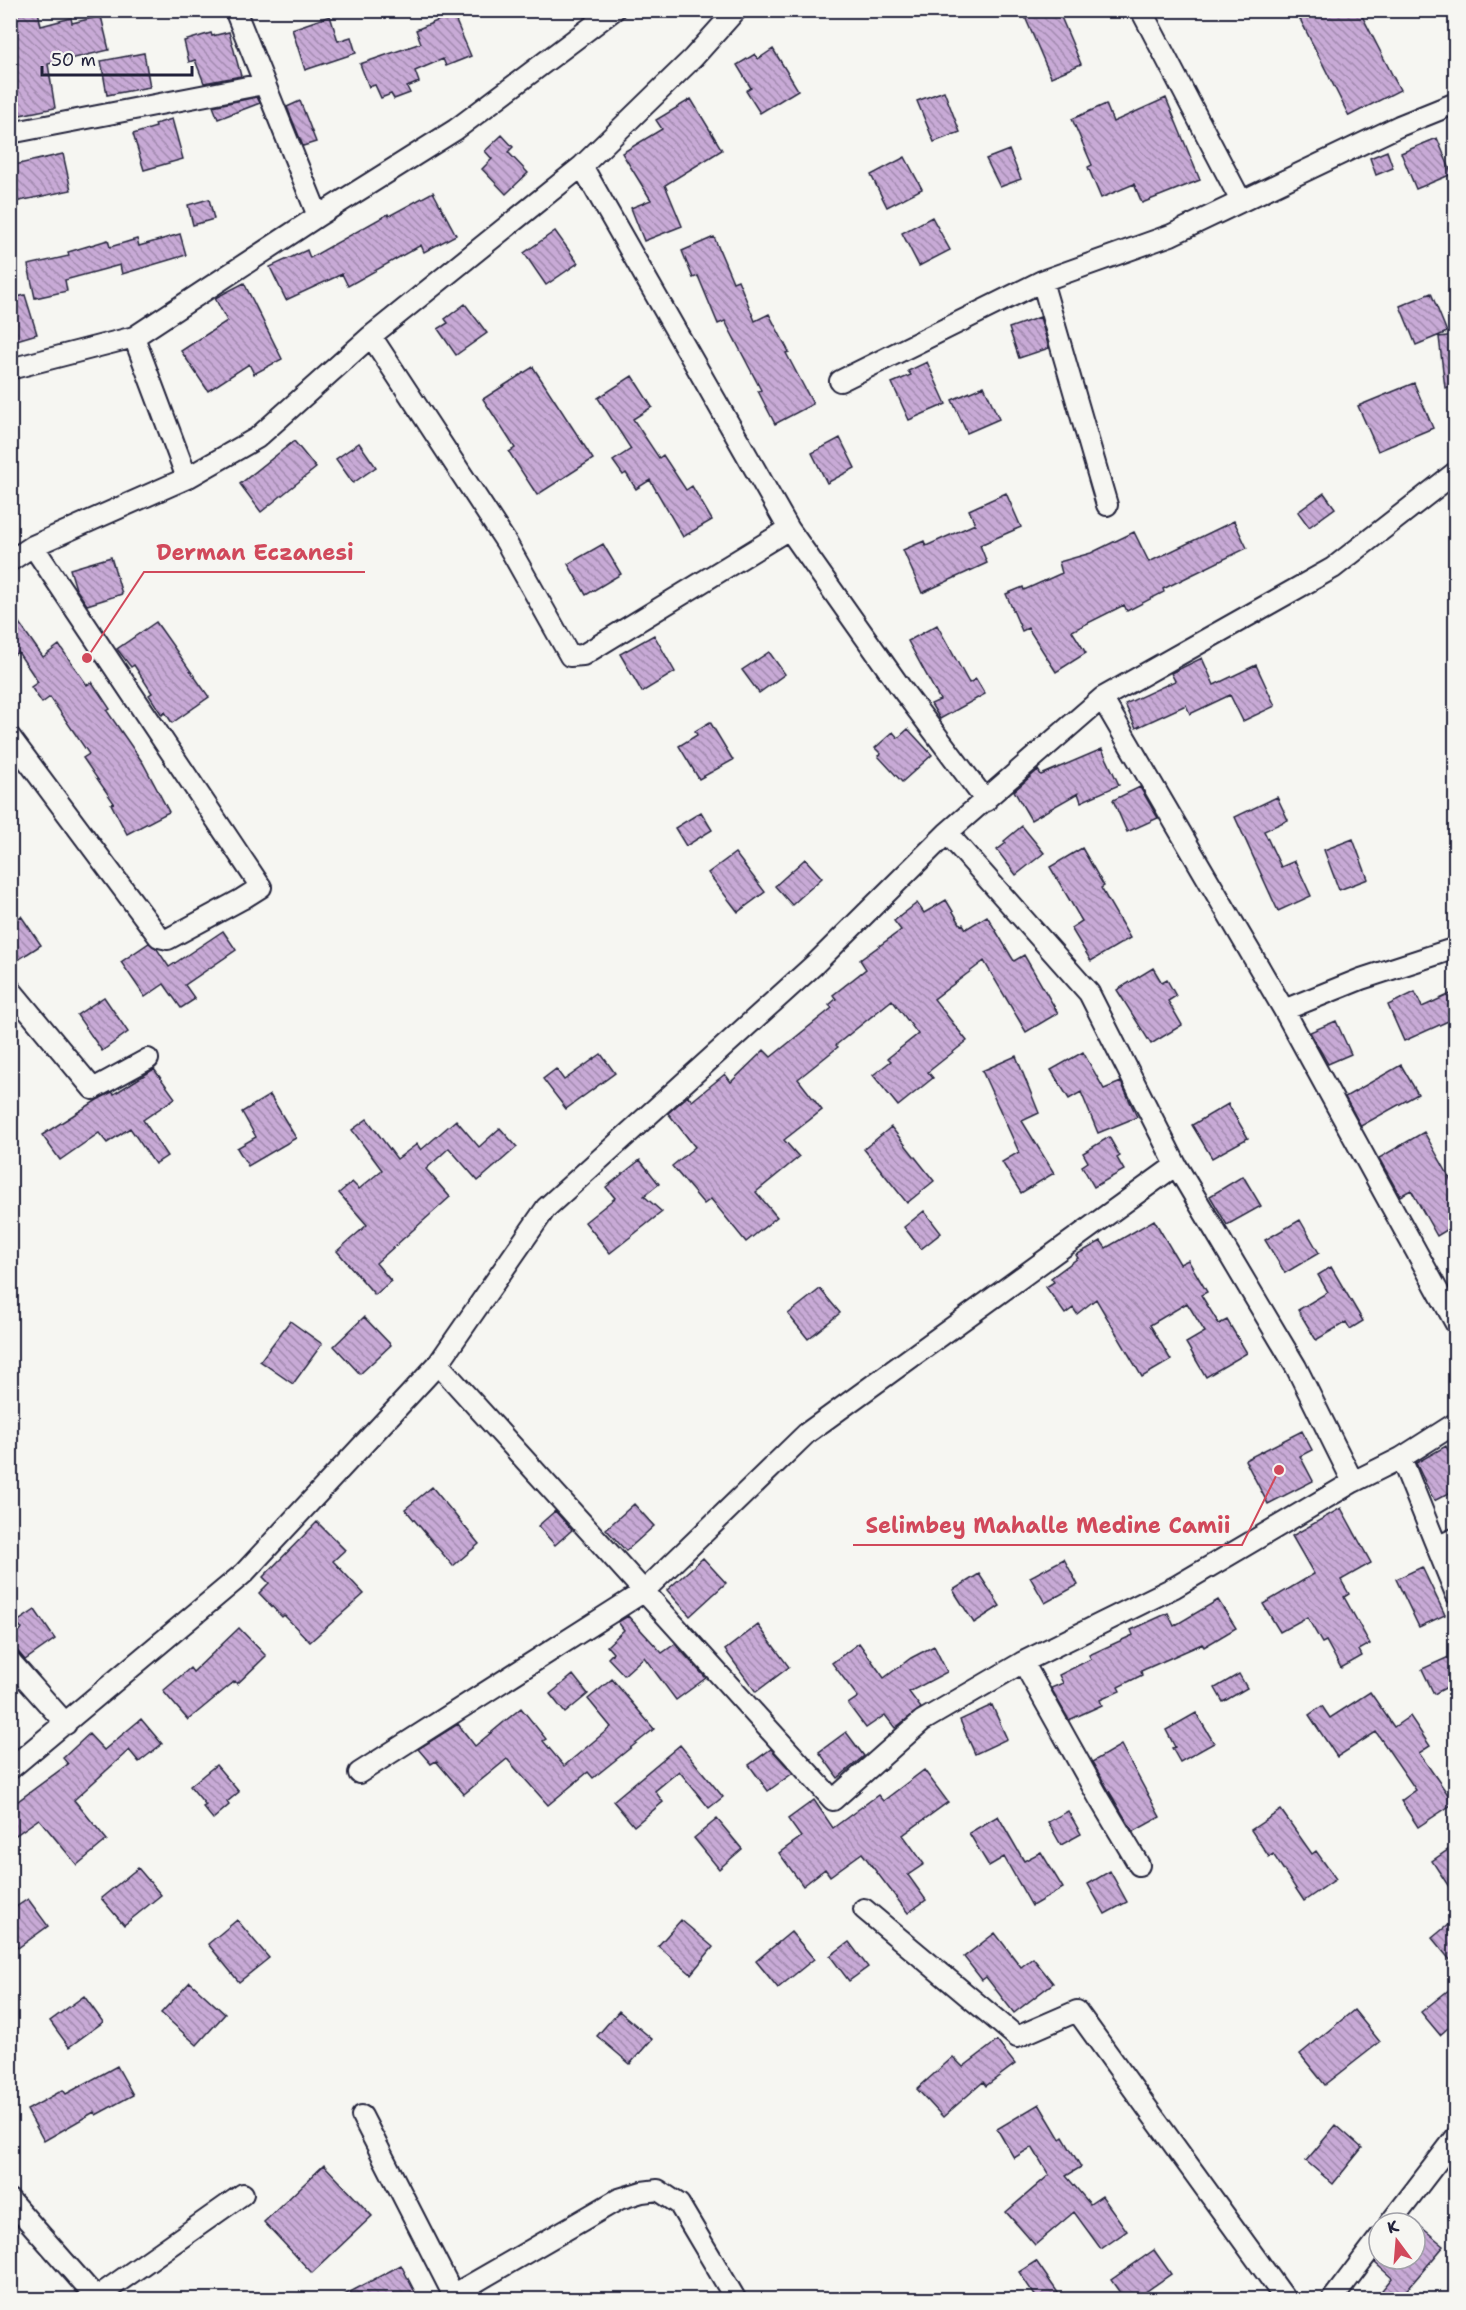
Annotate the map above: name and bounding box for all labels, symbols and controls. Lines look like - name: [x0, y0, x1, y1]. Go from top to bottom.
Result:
- scale bar: [42, 39, 192, 77]
- text: 50 m: [51, 48, 96, 72]
- callout: Derman Eczanesi: [144, 532, 365, 572]
- text: Derman Eczanesi: [156, 538, 354, 567]
- callout: Selimbey Mahalle Medine Camii: [853, 1505, 1242, 1545]
- text: Selimbey Mahalle Medine Camii: [866, 1511, 1230, 1540]
- north arrow: [1367, 2211, 1427, 2271]
- text: K: [1385, 2215, 1401, 2239]

